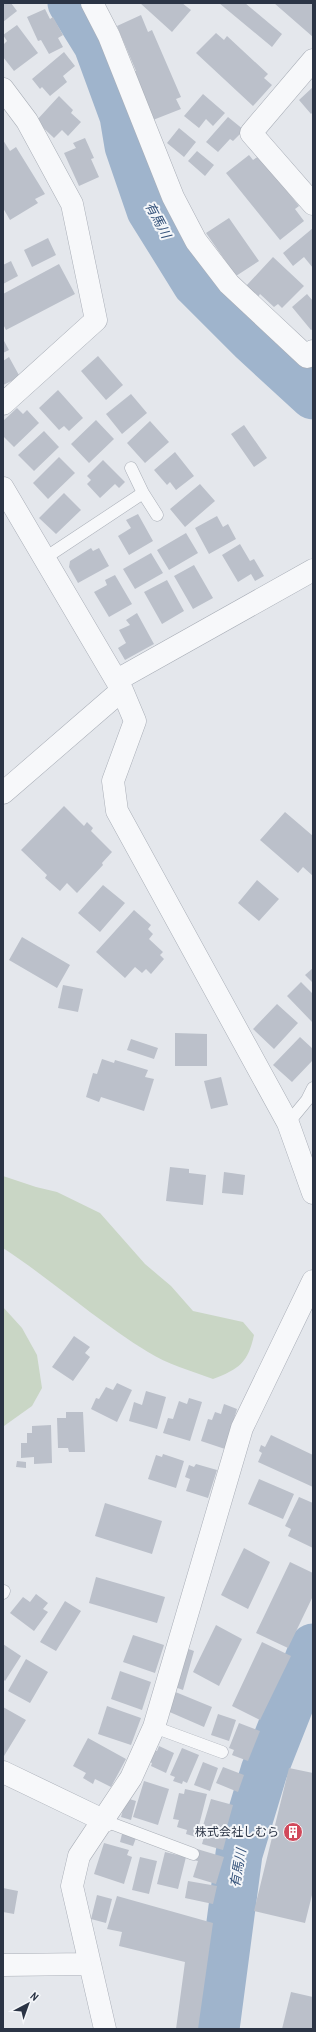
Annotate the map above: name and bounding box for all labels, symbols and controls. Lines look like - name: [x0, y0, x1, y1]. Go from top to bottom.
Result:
- water label: 有馬川: [141, 199, 176, 243]
- building icon: 株式会社しむら: [282, 1821, 304, 1843]
- place label: 株式会社しむら: [195, 1824, 279, 1840]
- water label: 有馬川: [226, 1845, 250, 1889]
- north arrow: [8, 1984, 48, 2024]
- text: N: [28, 1989, 42, 2004]

